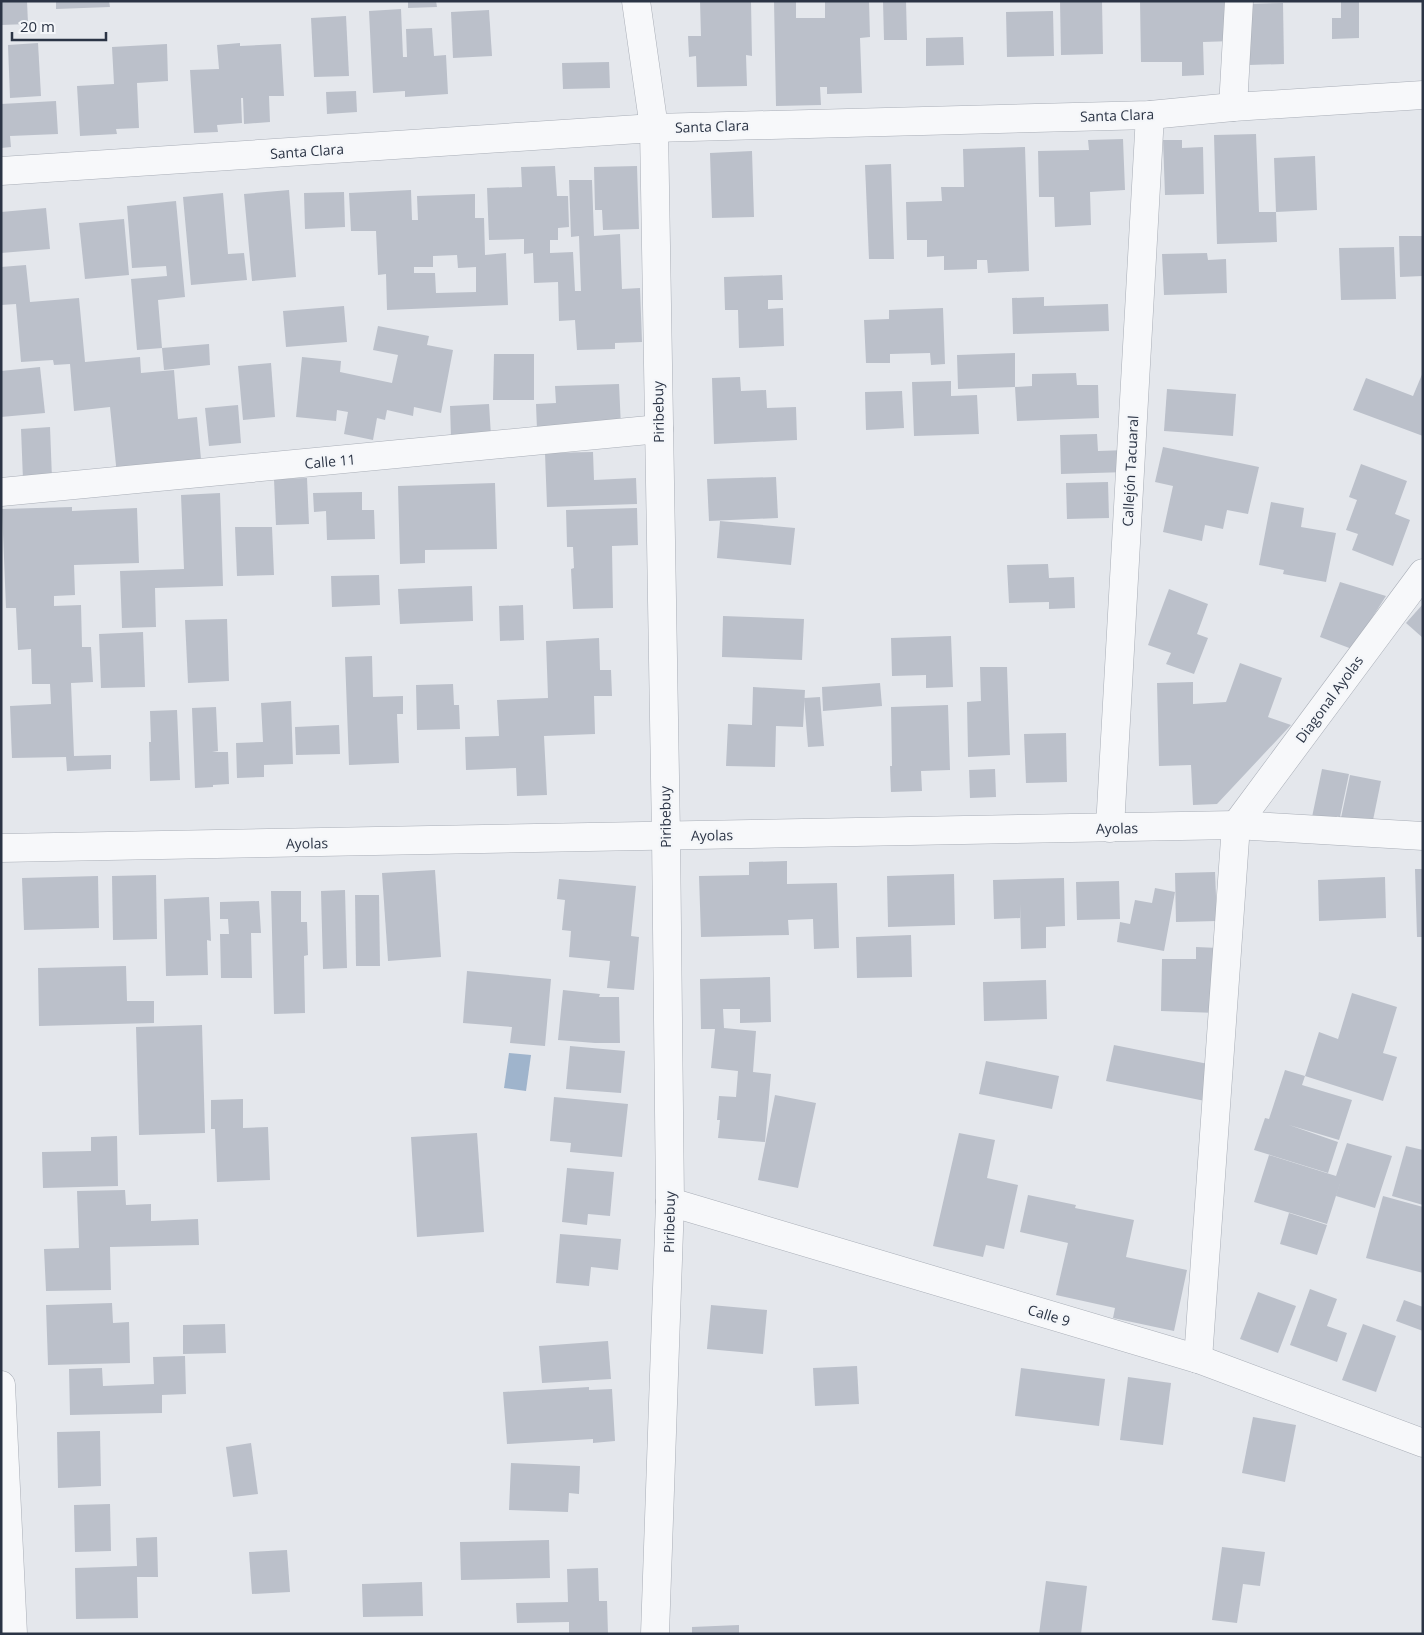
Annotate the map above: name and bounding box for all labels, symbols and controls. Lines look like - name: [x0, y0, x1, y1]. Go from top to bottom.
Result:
- scale bar: [12, 10, 106, 42]
- text: 20 m: [20, 16, 55, 36]
- street label: Santa Clara: [1080, 104, 1154, 126]
- street label: Santa Clara: [675, 115, 749, 137]
- street label: Santa Clara: [269, 139, 345, 163]
- street label: Piribebuy: [648, 380, 668, 443]
- street label: Callejón Tacuaral: [1118, 415, 1142, 527]
- street label: Calle 11: [304, 449, 356, 473]
- street label: Diagonal Ayolas: [1291, 651, 1367, 746]
- street label: Piribebuy: [655, 785, 675, 848]
- street label: Ayolas: [1096, 818, 1139, 838]
- street label: Ayolas: [691, 825, 734, 845]
- street label: Ayolas: [286, 833, 329, 853]
- street label: Piribebuy: [659, 1190, 679, 1253]
- street label: Calle 9: [1026, 1300, 1072, 1330]

